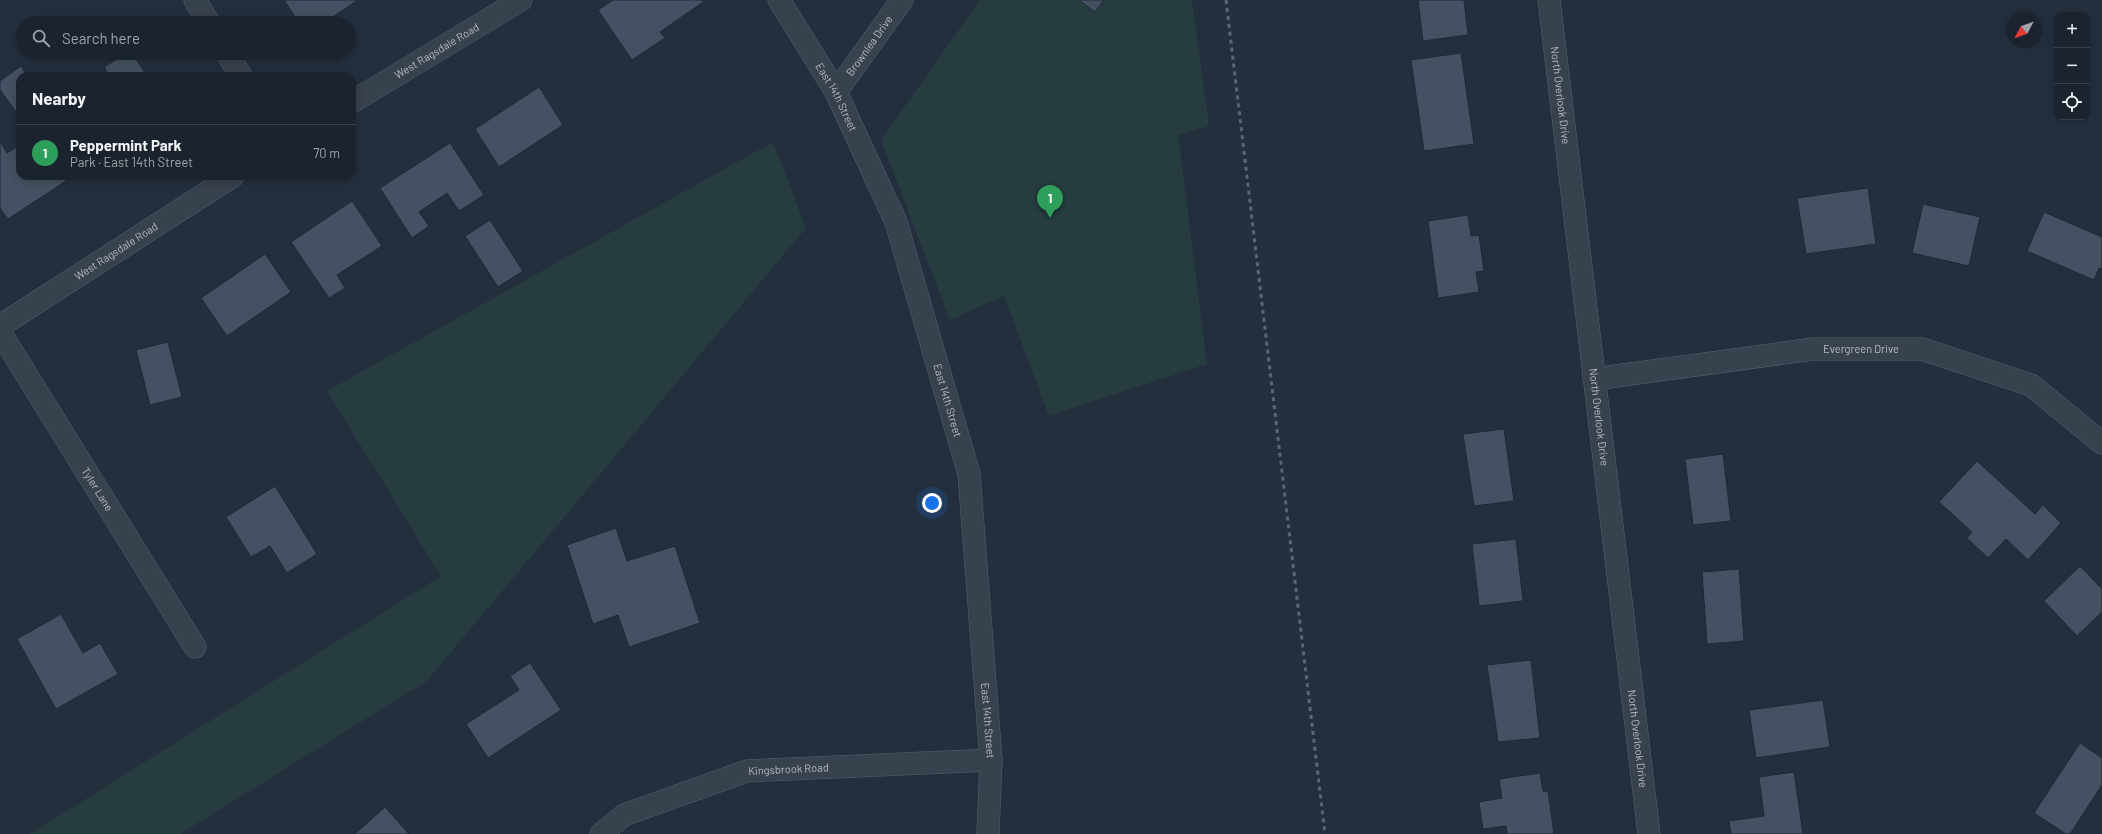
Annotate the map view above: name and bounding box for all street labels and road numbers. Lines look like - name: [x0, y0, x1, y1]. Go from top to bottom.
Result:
- street label: Brownlea Drive: [843, 13, 895, 78]
- street label: West Ragsdale Road: [392, 20, 481, 81]
- street label: North Overlook Drive: [1549, 46, 1573, 145]
- street label: East 14th Street: [813, 60, 860, 133]
- street label: West Ragsdale Road: [72, 219, 160, 282]
- street label: Evergreen Drive: [1823, 342, 1899, 355]
- street label: East 14th Street: [931, 362, 965, 438]
- street label: North Overlook Drive: [1587, 367, 1612, 467]
- street label: Tyler Lane: [79, 465, 116, 513]
- street label: East 14th Street: [979, 682, 998, 759]
- street label: North Overlook Drive: [1626, 689, 1650, 788]
- street label: Kingsbrook Road: [748, 760, 829, 777]

